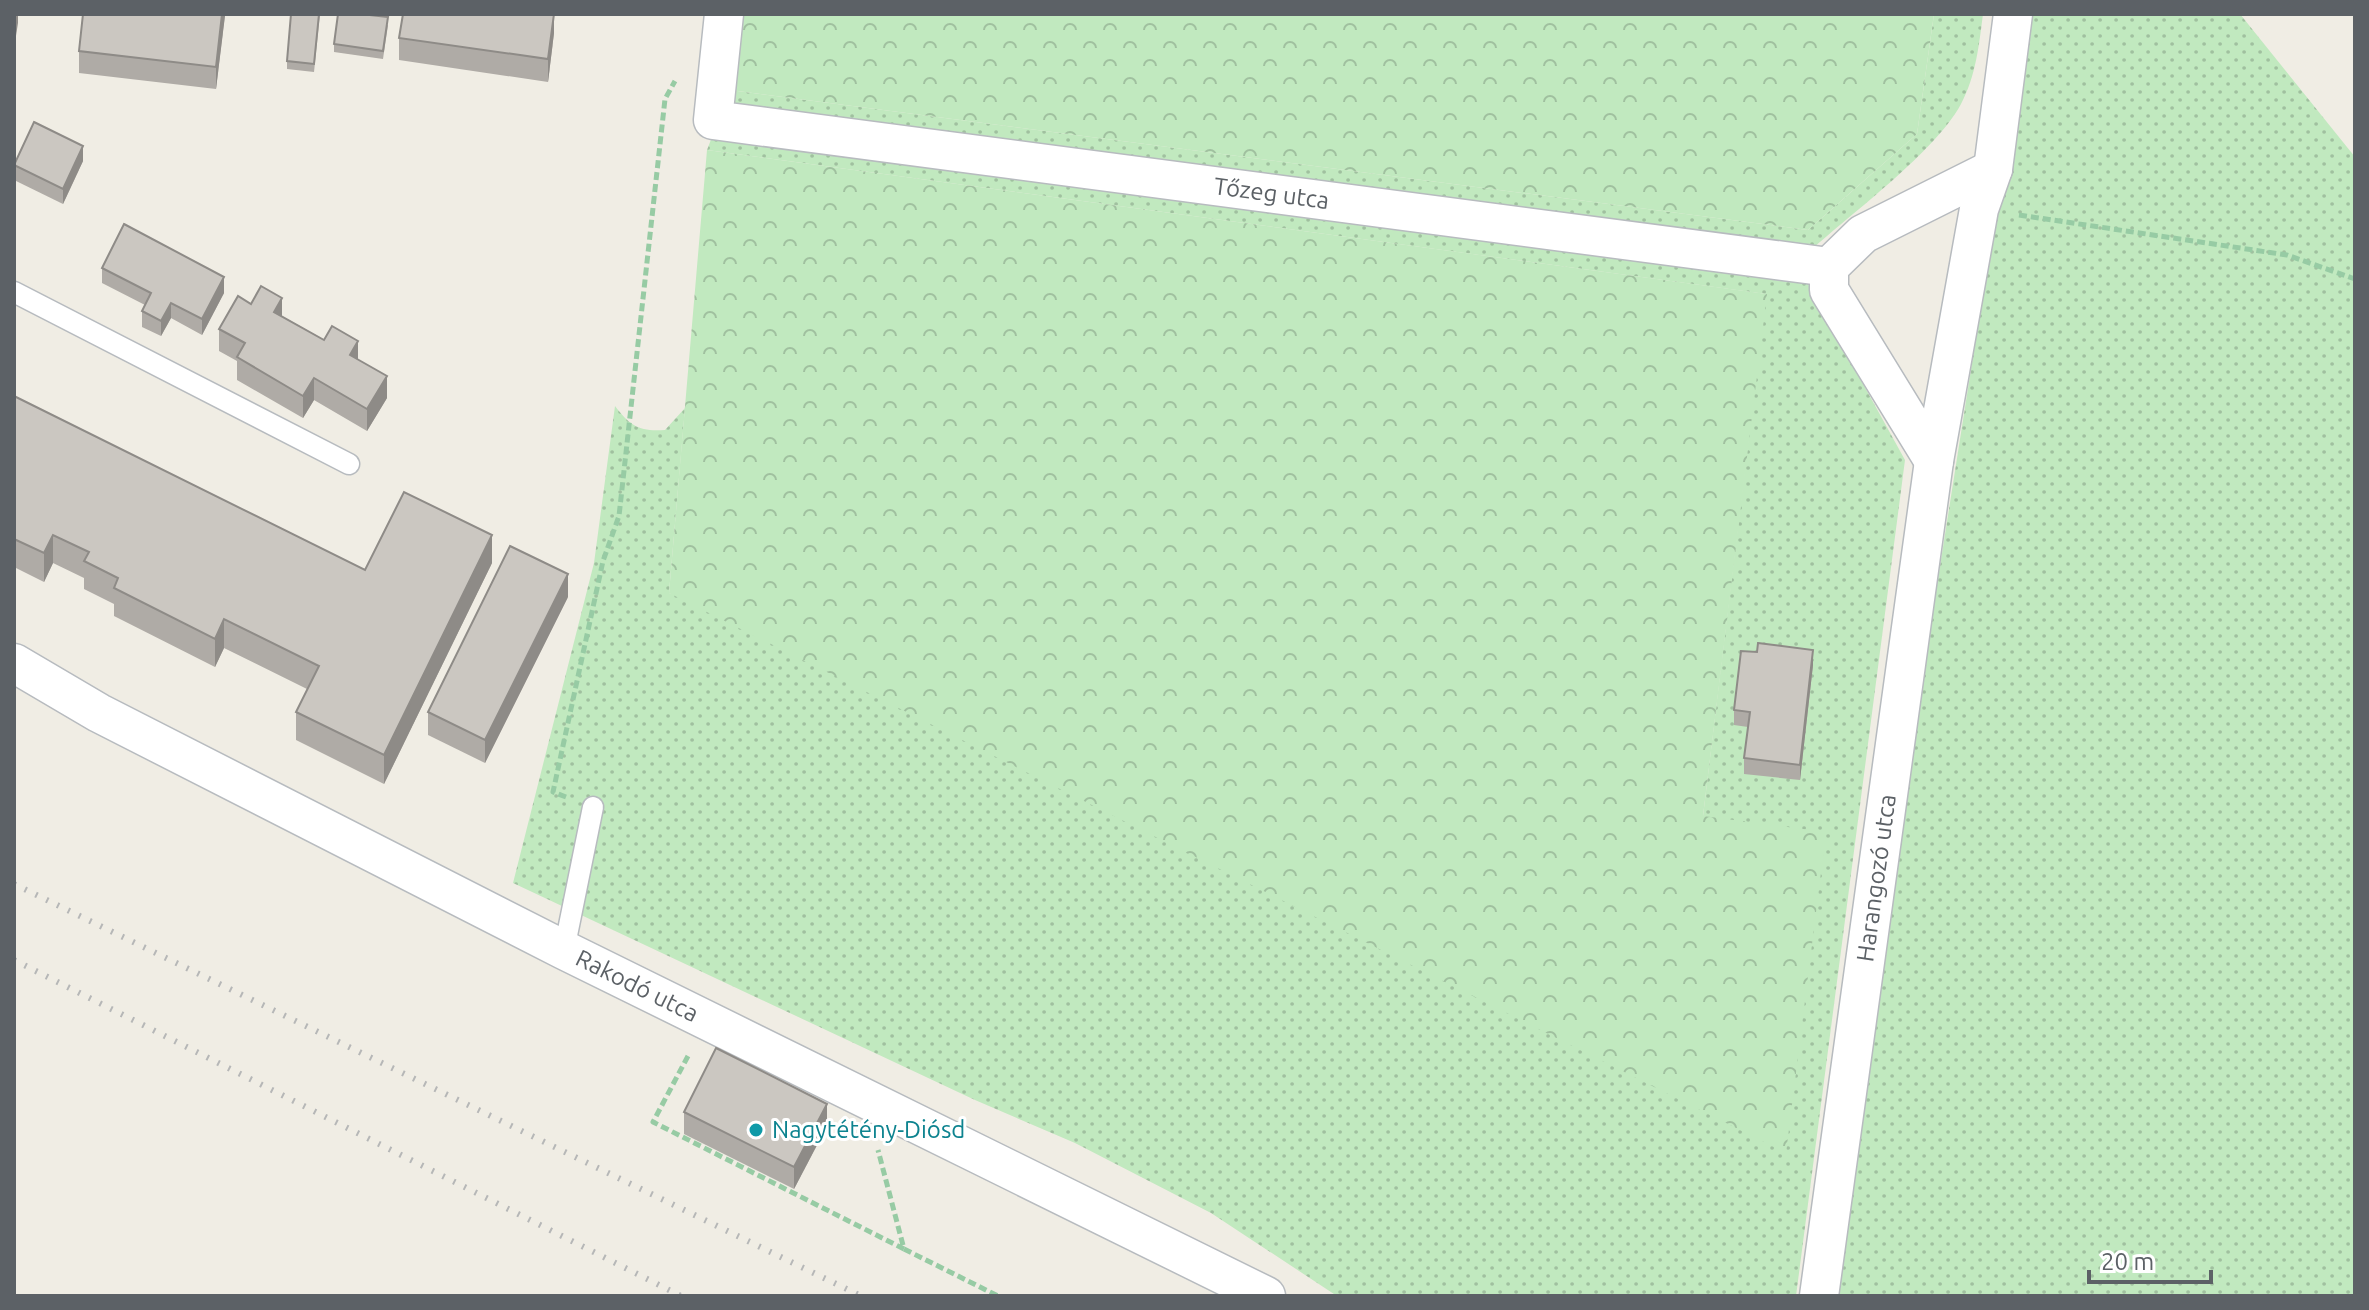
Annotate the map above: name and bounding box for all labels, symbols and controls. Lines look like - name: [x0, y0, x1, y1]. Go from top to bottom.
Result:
- street label: Tőzeg utca: [1212, 172, 1331, 214]
- street label: Harangozó utca: [1851, 792, 1901, 963]
- street label: Rakodó utca: [572, 944, 703, 1027]
- place label: Nagytétény-Diósd: [772, 1116, 965, 1143]
- marker: Nagytétény-Diósd: [747, 1121, 765, 1139]
- scale bar: [2089, 1234, 2211, 1284]
- text: 20 m: [2101, 1248, 2154, 1275]

